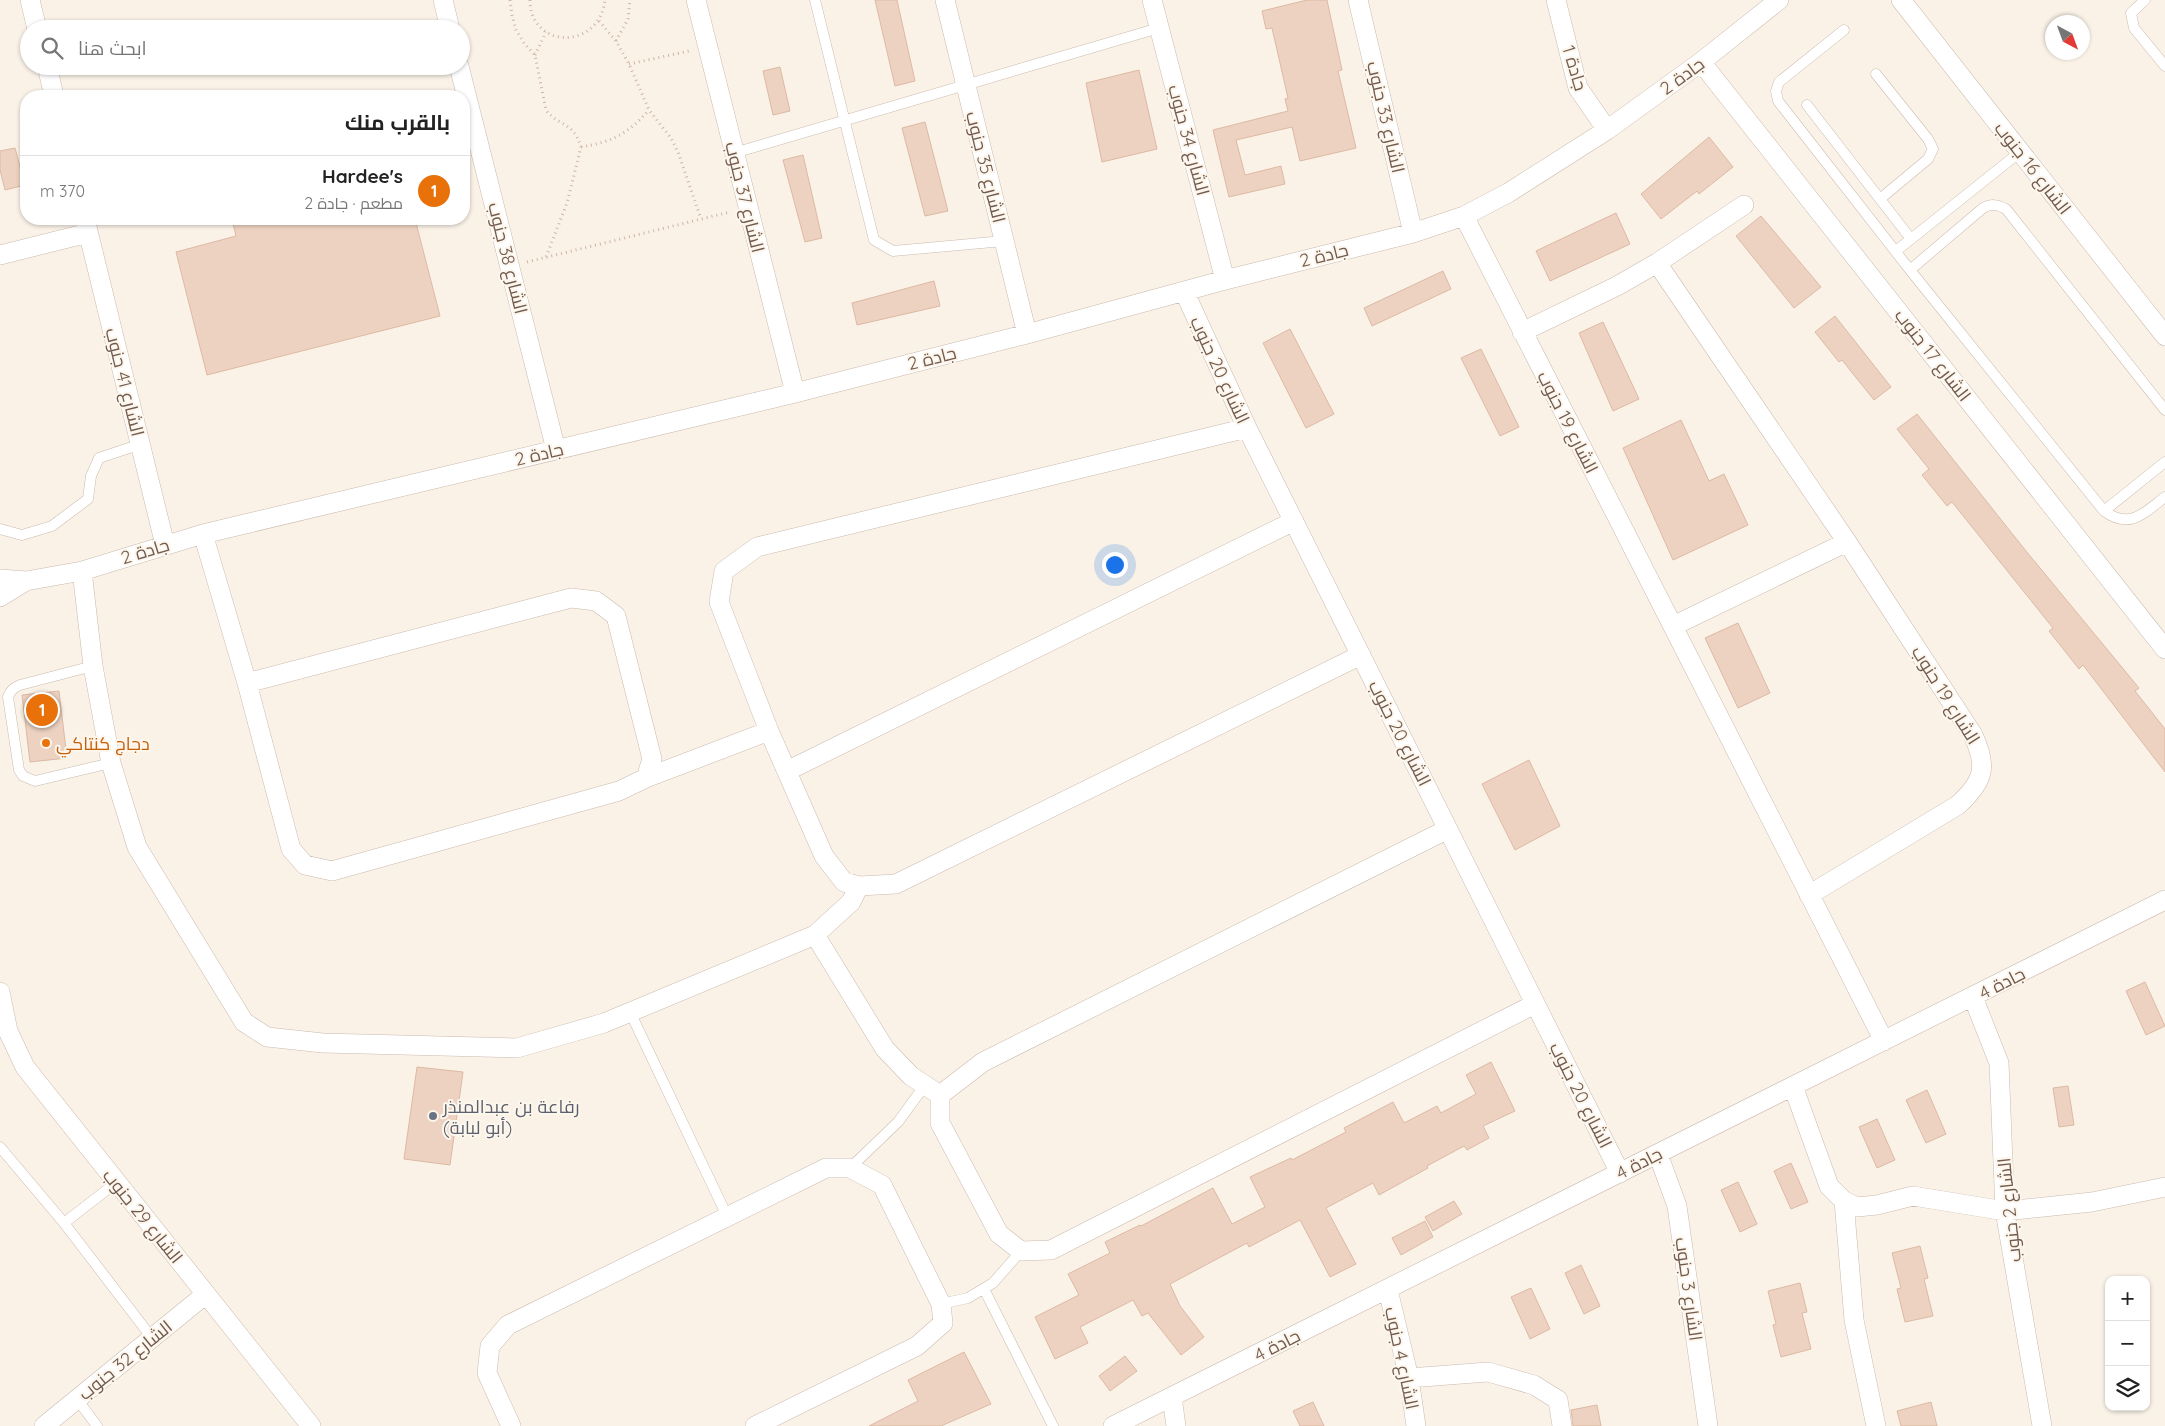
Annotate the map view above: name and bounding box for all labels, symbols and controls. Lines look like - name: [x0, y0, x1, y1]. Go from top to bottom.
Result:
- north arrow: [2045, 15, 2090, 60]
- search box: [20, 20, 470, 75]
- icon: search: [38, 34, 66, 62]
- text: ابحث هنا: [78, 36, 147, 60]
- street label: جادة 1: [1557, 43, 1593, 93]
- street label: جادة 2: [1655, 52, 1709, 100]
- street label: الشارع 33 جنوب: [1361, 59, 1410, 175]
- street label: الشارع 34 جنوب: [1162, 82, 1215, 198]
- text: بالقرب منك: [345, 109, 450, 135]
- street label: الشارع 35 جنوب: [960, 109, 1011, 225]
- street label: الشارع 16 جنوب: [1989, 117, 2076, 220]
- street label: الشارع 37 جنوب: [719, 139, 770, 255]
- text: Hardee's: [322, 164, 403, 188]
- text: 370 m: [40, 181, 85, 201]
- text: 1: [431, 181, 437, 201]
- text: مطعم · جادة 2: [304, 193, 403, 213]
- street label: الشارع 38 جنوب: [482, 200, 533, 316]
- street label: جادة 2: [1297, 238, 1351, 272]
- street label: الشارع 17 جنوب: [1889, 304, 1976, 406]
- street label: الشارع 20 جنوب: [1184, 313, 1255, 428]
- street label: الشارع 41 جنوب: [99, 325, 150, 439]
- street label: جادة 2: [905, 341, 959, 375]
- street label: الشارع 19 جنوب: [1532, 367, 1604, 477]
- street label: جادة 2: [512, 437, 566, 471]
- street label: جادة 2: [118, 533, 172, 569]
- your location: [1102, 552, 1128, 578]
- street label: الشارع 19 جنوب: [1906, 642, 1985, 749]
- street label: الشارع 20 جنوب: [1363, 676, 1437, 790]
- pin: 1: [26, 691, 58, 729]
- place label: دجاج كنتاكي: [56, 732, 150, 758]
- marker: دجاج كنتاكي: [40, 737, 52, 749]
- street label: جادة 4: [1975, 962, 2029, 1004]
- street label: الشارع 20 جنوب: [1544, 1038, 1618, 1152]
- place label: رفاعة بن عبدالمنذر (أبو لبابة): [442, 1095, 579, 1139]
- marker: رفاعة بن عبدالمنذر (أبو لبابة): [427, 1110, 439, 1122]
- street label: جادة 4: [1612, 1142, 1666, 1184]
- street label: الشارع 2 جنوب: [1992, 1156, 2027, 1263]
- street label: الشارع 29 جنوب: [97, 1164, 188, 1269]
- street label: الشارع 3 جنوب: [1669, 1236, 1708, 1342]
- map controls: [2105, 1276, 2150, 1411]
- button: +: [2105, 1276, 2150, 1321]
- street label: الشارع 4 جنوب: [1379, 1305, 1424, 1412]
- street label: الشارع 32 جنوب: [73, 1315, 177, 1406]
- button: −: [2105, 1321, 2150, 1366]
- street label: جادة 4: [1250, 1324, 1304, 1366]
- button: layers: [2105, 1366, 2150, 1411]

